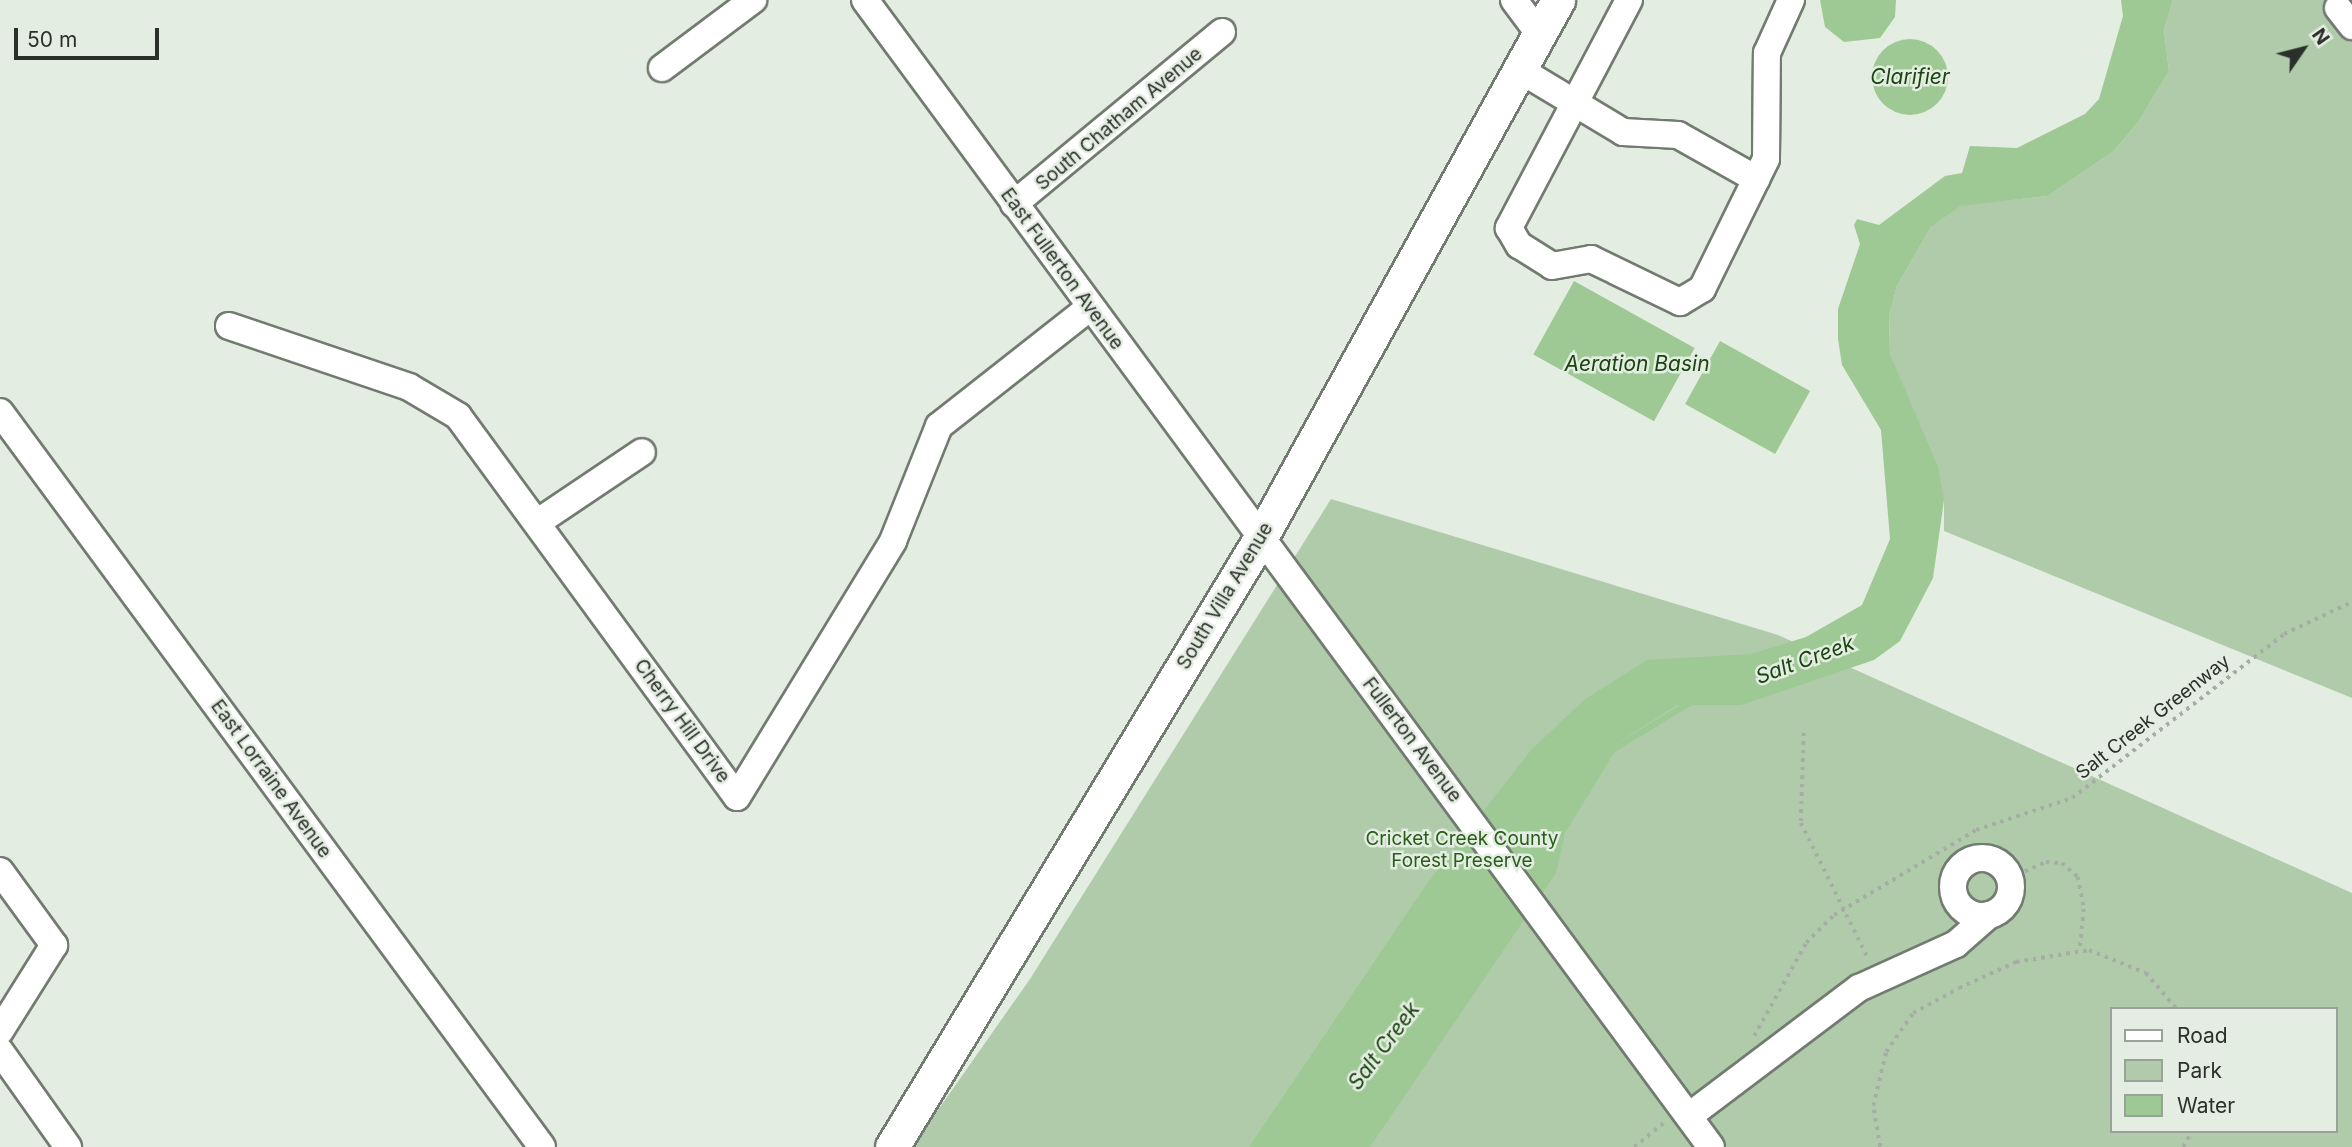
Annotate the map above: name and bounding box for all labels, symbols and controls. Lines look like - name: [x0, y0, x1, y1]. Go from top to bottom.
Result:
- scale bar: [18, 14, 163, 58]
- north arrow: [2268, 14, 2338, 84]
- text: N: [2307, 24, 2334, 49]
- text: 50 m: [27, 27, 77, 52]
- street label: South Chatham Avenue: [1031, 43, 1207, 195]
- water label: Clarifier: [1870, 64, 1950, 90]
- street label: East Fullerton Avenue: [996, 184, 1128, 354]
- water label: Aeration Basin: [1564, 351, 1710, 377]
- street label: South Villa Avenue: [1172, 518, 1278, 674]
- water label: Salt Creek: [1752, 631, 1858, 689]
- street label: Salt Creek Greenway: [2072, 650, 2234, 784]
- street label: Cherry Hill Drive: [629, 655, 735, 787]
- street label: Fullerton Avenue: [1358, 673, 1466, 807]
- street label: East Lorraine Avenue: [206, 695, 336, 863]
- park label: Cricket Creek County Forest Preserve: [1365, 828, 1559, 872]
- water label: Salt Creek: [1343, 997, 1425, 1095]
- legend: [2110, 1007, 2338, 1133]
- text: Road: [2177, 1023, 2228, 1048]
- text: Park: [2177, 1058, 2222, 1083]
- text: Water: [2177, 1093, 2235, 1118]

